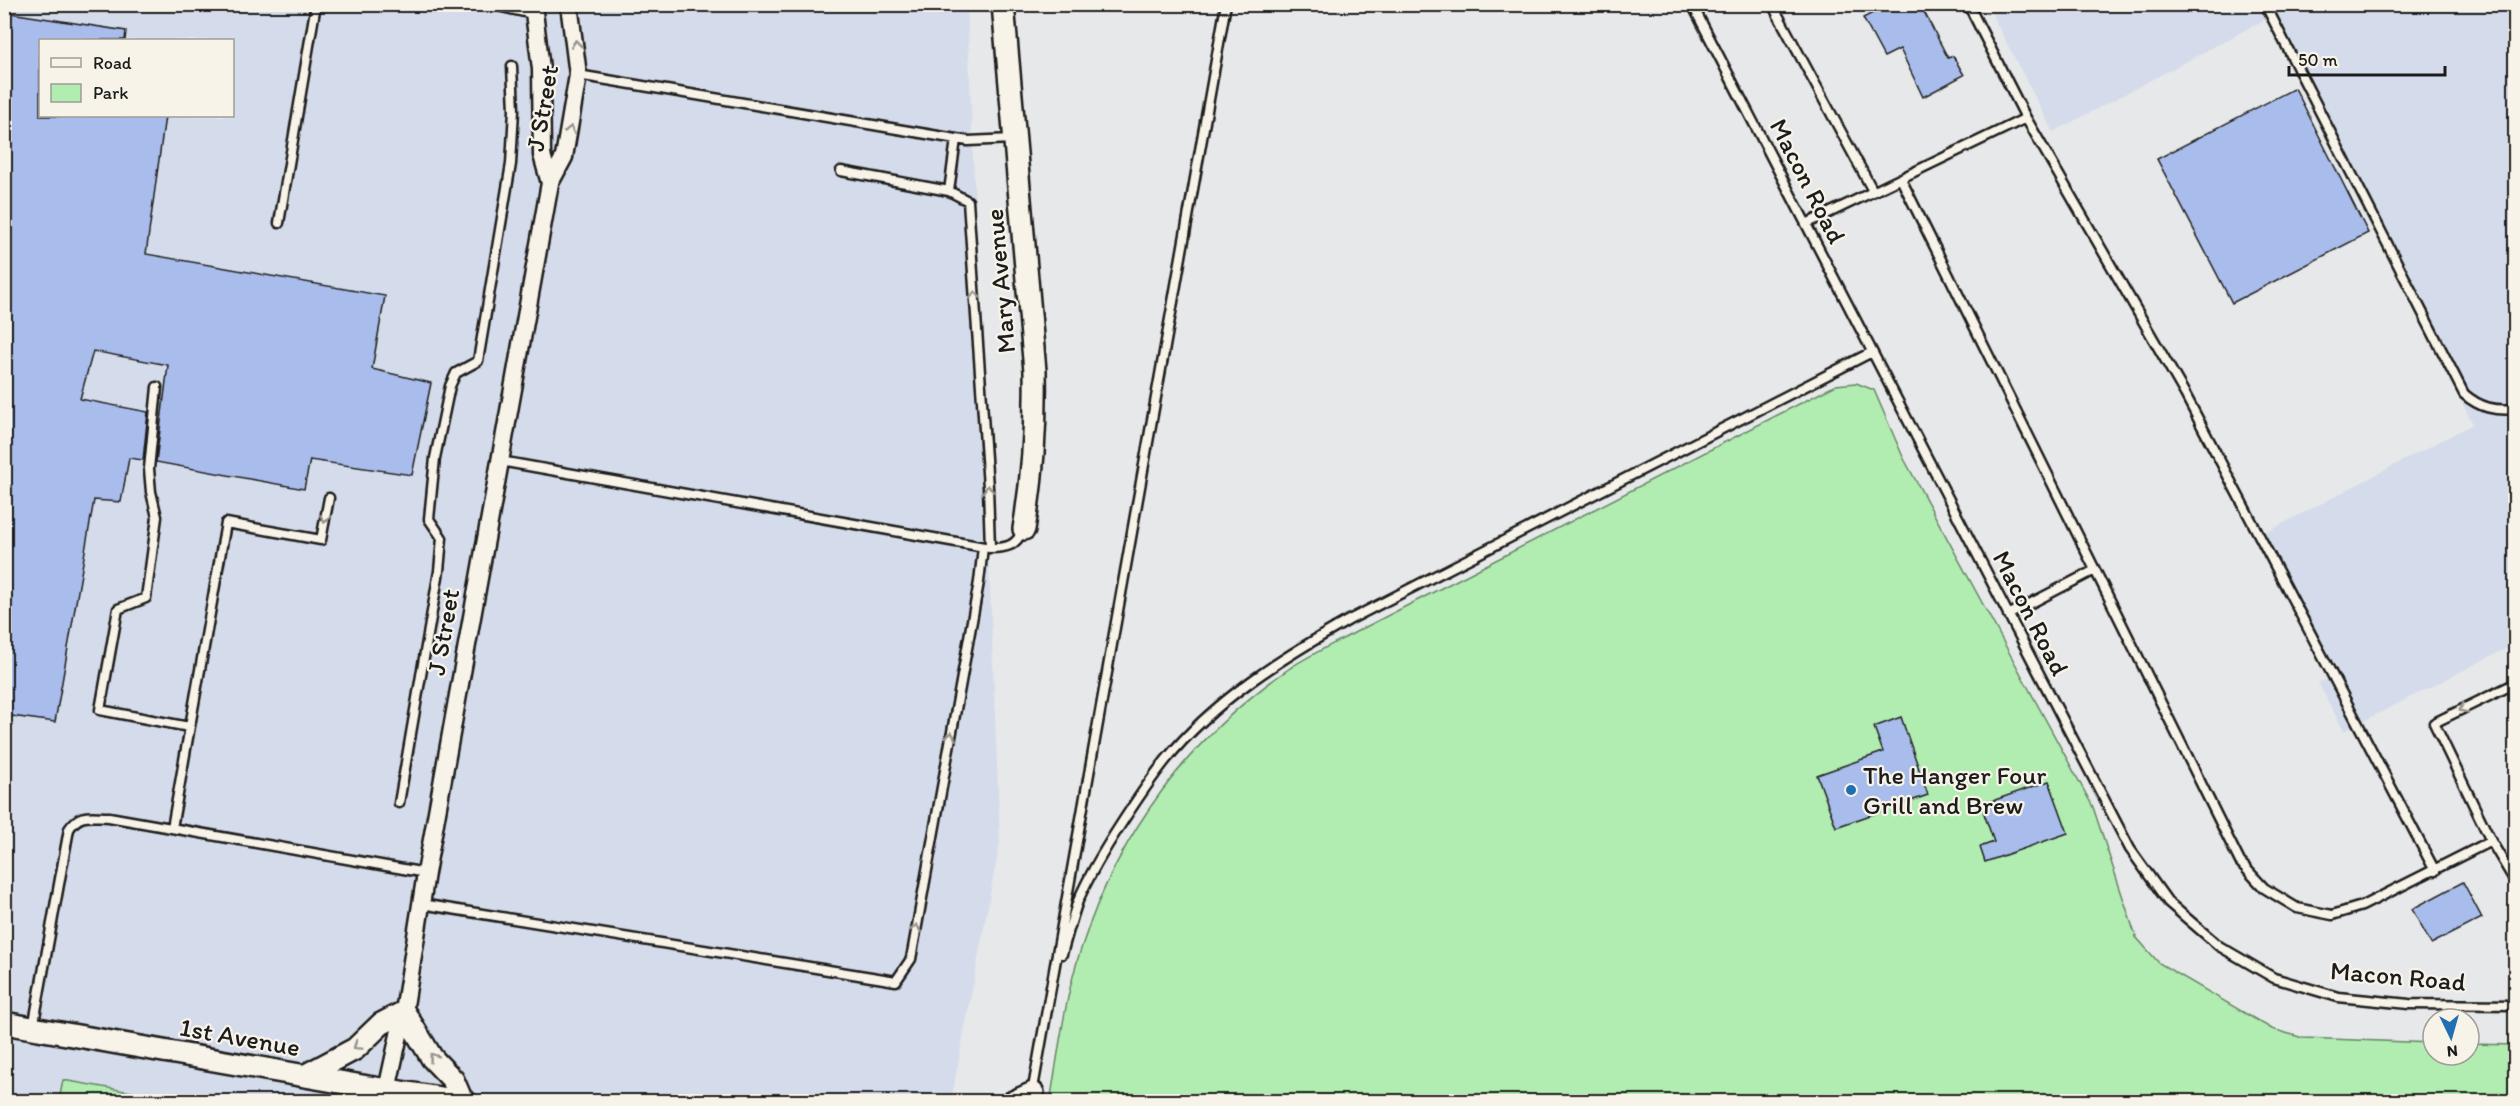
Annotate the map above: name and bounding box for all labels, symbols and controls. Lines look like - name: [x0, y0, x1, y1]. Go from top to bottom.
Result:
- legend: [39, 39, 234, 117]
- one-way arrow: [570, 39, 582, 48]
- scale bar: [2289, 39, 2445, 77]
- text: 50 m: [2298, 49, 2338, 71]
- text: Road: [93, 52, 132, 74]
- street label: J Street: [519, 62, 565, 154]
- text: Park: [93, 82, 128, 104]
- street label: Macon Road: [1763, 113, 1853, 249]
- one-way arrow: [562, 126, 575, 136]
- street label: Mary Avenue: [978, 207, 1022, 355]
- one-way arrow: [969, 290, 982, 299]
- one-way arrow: [982, 485, 995, 494]
- one-way arrow: [319, 514, 332, 524]
- street label: Macon Road: [1986, 545, 2076, 681]
- street label: J Street: [420, 586, 466, 678]
- one-way arrow: [2458, 701, 2469, 713]
- one-way arrow: [944, 731, 957, 741]
- place label: The Hanger Four Grill and Brew: [1863, 759, 2047, 821]
- marker: The Hanger Four Grill and Brew: [1844, 783, 1858, 797]
- one-way arrow: [910, 923, 922, 932]
- street label: Macon Road: [2329, 954, 2467, 998]
- north arrow: [2421, 1007, 2481, 1067]
- street label: 1st Avenue: [177, 1011, 303, 1063]
- one-way arrow: [353, 1039, 364, 1050]
- text: N: [2446, 1042, 2458, 1061]
- one-way arrow: [429, 1052, 440, 1063]

